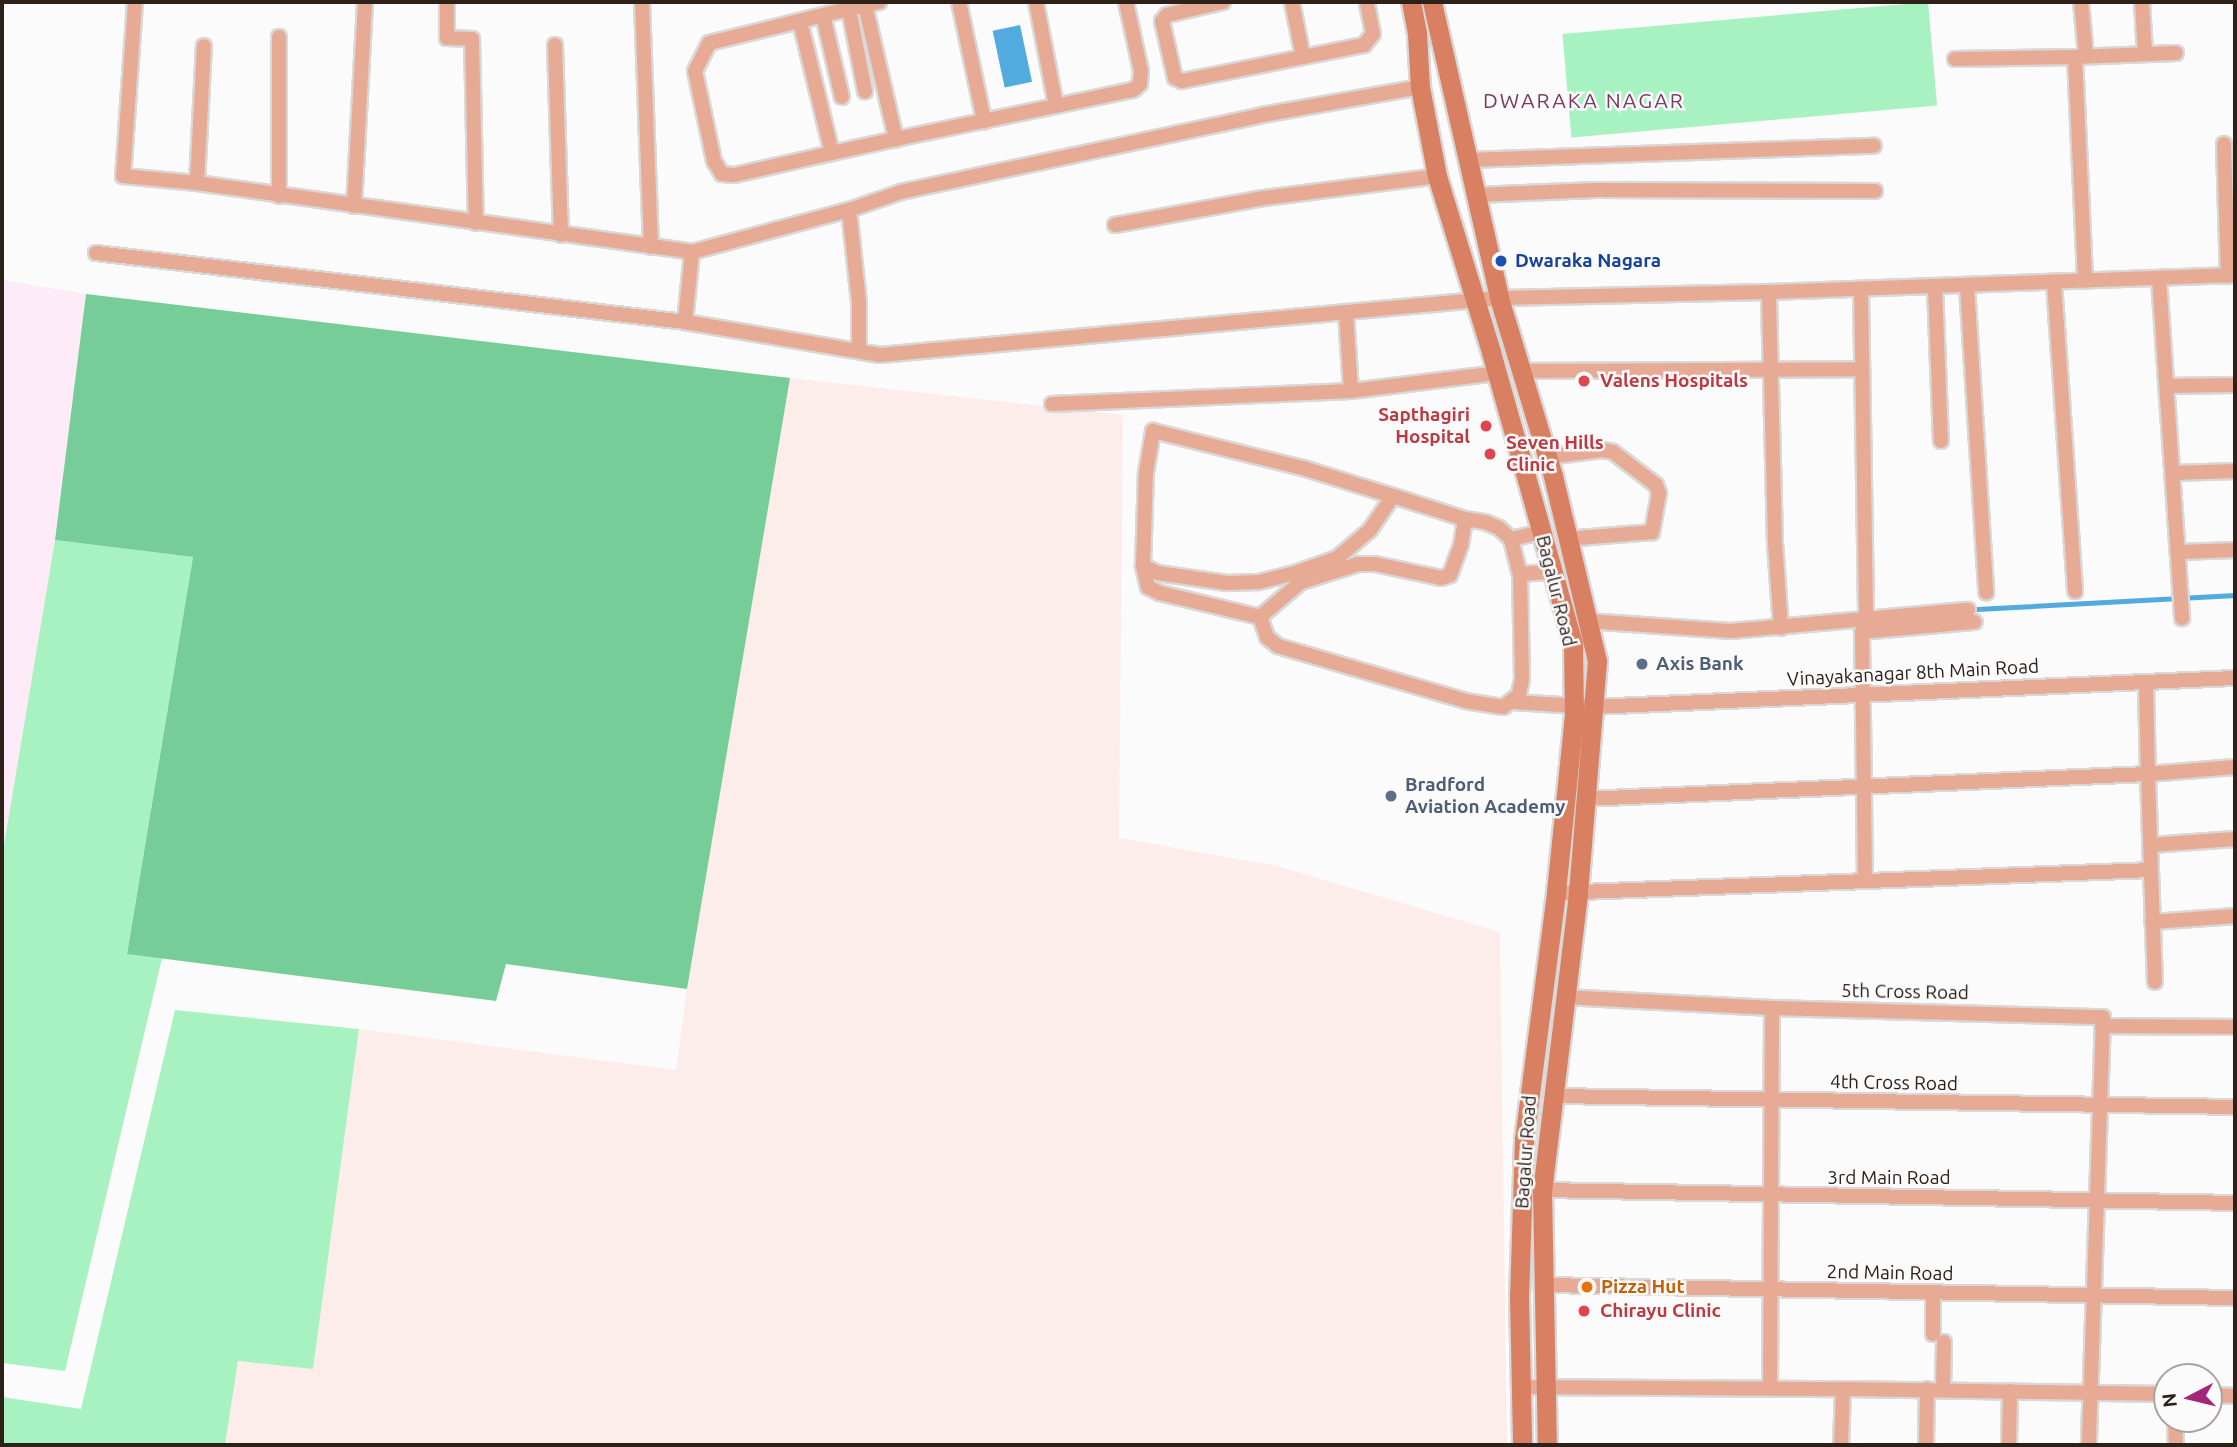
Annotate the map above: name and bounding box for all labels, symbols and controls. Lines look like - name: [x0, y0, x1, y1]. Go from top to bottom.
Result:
- district label: DWARAKA NAGAR: [1485, 87, 1683, 113]
- place label: Dwaraka Nagara: [1515, 250, 1661, 272]
- marker: Dwaraka Nagara: [1493, 253, 1509, 269]
- place label: Valens Hospitals: [1600, 370, 1748, 392]
- marker: Valens Hospitals: [1574, 371, 1594, 391]
- place label: Sapthagiri Hospital: [1378, 404, 1470, 448]
- marker: Sapthagiri Hospital: [1476, 416, 1496, 436]
- place label: Seven Hills Clinic: [1506, 432, 1604, 476]
- marker: Seven Hills Clinic: [1480, 444, 1500, 464]
- street label: Bagalur Road: [1531, 533, 1581, 649]
- place label: Axis Bank: [1656, 653, 1744, 675]
- street label: Vinayakanagar 8th Main Road: [1786, 655, 2040, 691]
- marker: Axis Bank: [1634, 656, 1650, 672]
- place label: Bradford Aviation Academy: [1405, 774, 1565, 818]
- marker: Bradford Aviation Academy: [1383, 788, 1399, 804]
- street label: 5th Cross Road: [1841, 979, 1969, 1005]
- street label: 4th Cross Road: [1830, 1070, 1958, 1096]
- street label: Bagalur Road: [1511, 1094, 1541, 1210]
- street label: 3rd Main Road: [1827, 1167, 1951, 1189]
- street label: 2nd Main Road: [1826, 1260, 1954, 1286]
- place label: Pizza Hut: [1601, 1276, 1685, 1298]
- marker: Pizza Hut: [1579, 1279, 1595, 1295]
- place label: Chirayu Clinic: [1600, 1300, 1721, 1322]
- marker: Chirayu Clinic: [1574, 1301, 1594, 1321]
- north arrow: [2153, 1363, 2223, 1433]
- text: N: [2157, 1392, 2181, 1409]

